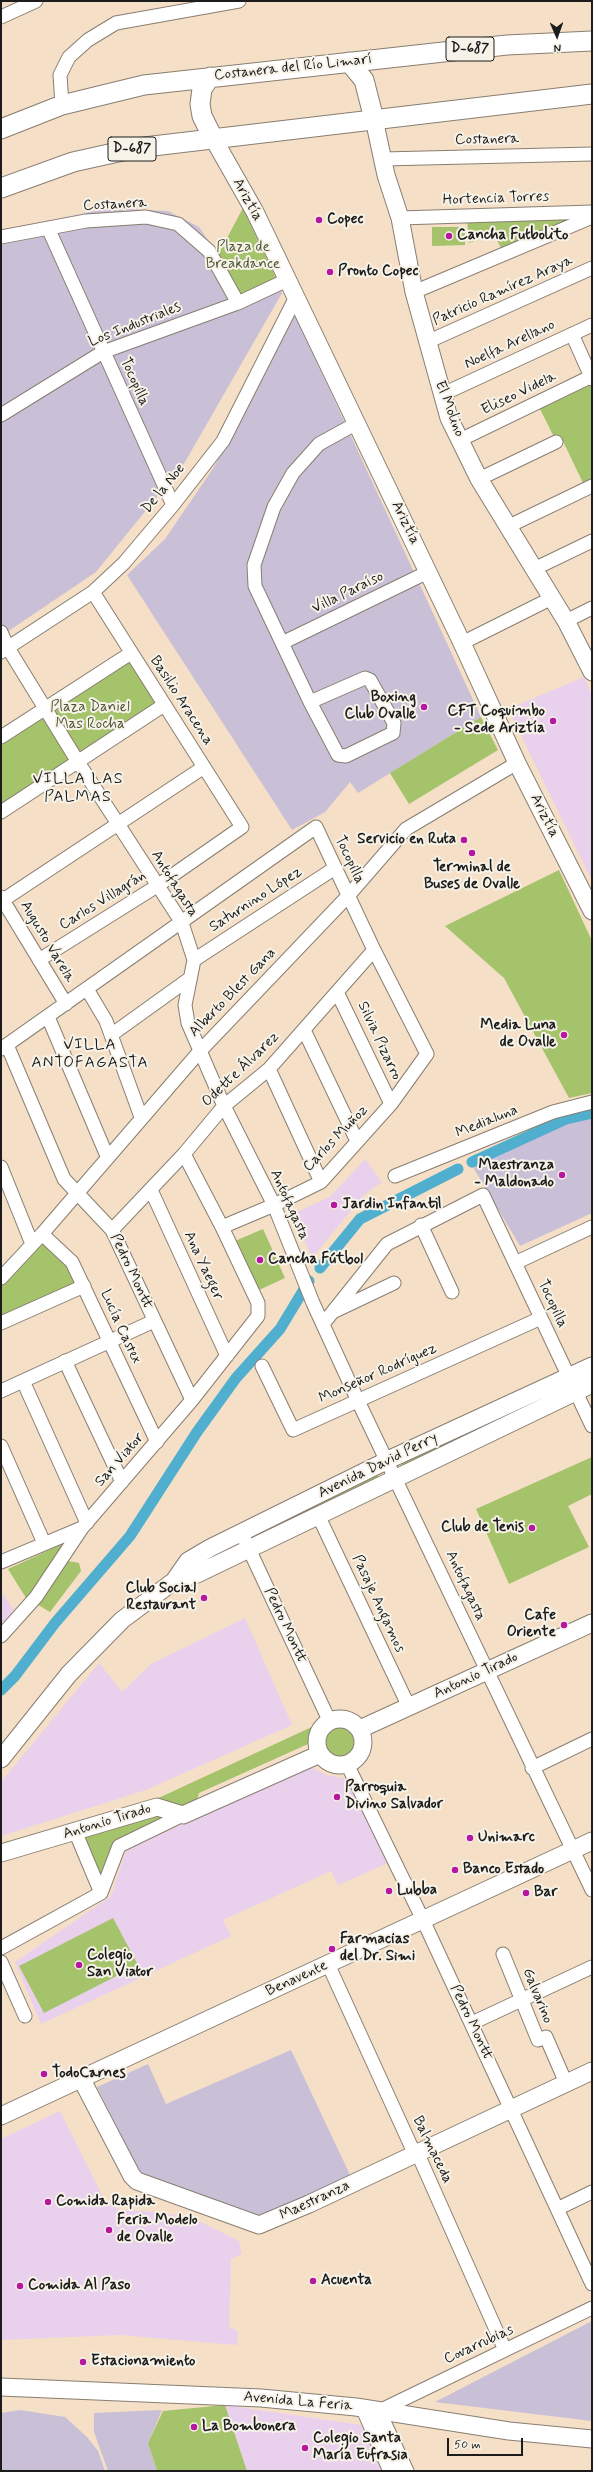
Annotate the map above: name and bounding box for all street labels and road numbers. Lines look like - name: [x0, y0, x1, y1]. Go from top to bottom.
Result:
- road number: D-687: [446, 37, 494, 61]
- street label: Costanera del Río Limarí: [213, 51, 373, 85]
- street label: Costanera: [455, 130, 519, 150]
- road number: D-687: [108, 137, 156, 161]
- street label: Ariztía: [228, 175, 266, 225]
- street label: Hortencia Torres: [442, 188, 550, 210]
- street label: Costanera: [83, 194, 147, 216]
- street label: Patricio Ramírez Araya: [430, 252, 576, 330]
- street label: Los Industriales: [86, 298, 184, 352]
- street label: Noelfa Arellano: [462, 316, 558, 374]
- street label: Tocopilla: [115, 355, 153, 409]
- street label: Eliseo Videla: [479, 368, 559, 420]
- street label: El Molino: [430, 378, 468, 440]
- street label: De la Noe: [138, 460, 190, 518]
- street label: Ariztía: [387, 498, 423, 548]
- street label: Villa Paraíso: [309, 568, 387, 618]
- street label: Basilio Aracena: [145, 653, 217, 749]
- street label: Ariztía: [525, 791, 563, 841]
- street label: Tocopilla: [330, 833, 368, 887]
- street label: Antofagasta: [146, 847, 202, 921]
- street label: Saturnino López: [206, 863, 306, 937]
- street label: Carlos Villagrán: [56, 867, 150, 935]
- street label: Augusto Varela: [16, 898, 78, 986]
- street label: Alberto Blest Gana: [186, 945, 280, 1041]
- street label: Silvia Pizarro: [353, 999, 405, 1083]
- street label: Odette Álvarez: [199, 1029, 283, 1111]
- street label: Medialuna: [453, 1101, 521, 1143]
- street label: Carlos Muñoz: [300, 1102, 372, 1176]
- street label: Antofagasta: [266, 1167, 312, 1243]
- street label: Ana Yaeger: [179, 1229, 227, 1303]
- street label: Pedro Montt: [106, 1231, 156, 1313]
- street label: Tocopilla: [533, 1277, 571, 1331]
- street label: Lucía Castex: [96, 1287, 144, 1367]
- street label: Monseñor Rodríguez: [316, 1340, 440, 1408]
- street label: San Viator: [92, 1429, 148, 1491]
- street label: Avenida David Perry: [315, 1429, 441, 1503]
- street label: Antofagasta: [441, 1548, 489, 1624]
- street label: Pasaje Angamos: [347, 1552, 409, 1656]
- street label: Pedro Montt: [260, 1585, 310, 1667]
- street label: Antonio Tirado: [431, 1649, 521, 1703]
- street label: Antonio Tirado: [61, 1800, 153, 1844]
- street label: Benavente: [263, 1957, 331, 2001]
- street label: Galvarino: [518, 1966, 556, 2026]
- street label: Pedro Montt: [446, 1982, 496, 2064]
- street label: Balmaceda: [408, 2113, 456, 2187]
- street label: Maestranza: [277, 2177, 353, 2225]
- street label: Covarrubias: [441, 2321, 517, 2369]
- street label: Avenida La Feria: [243, 2388, 353, 2416]

